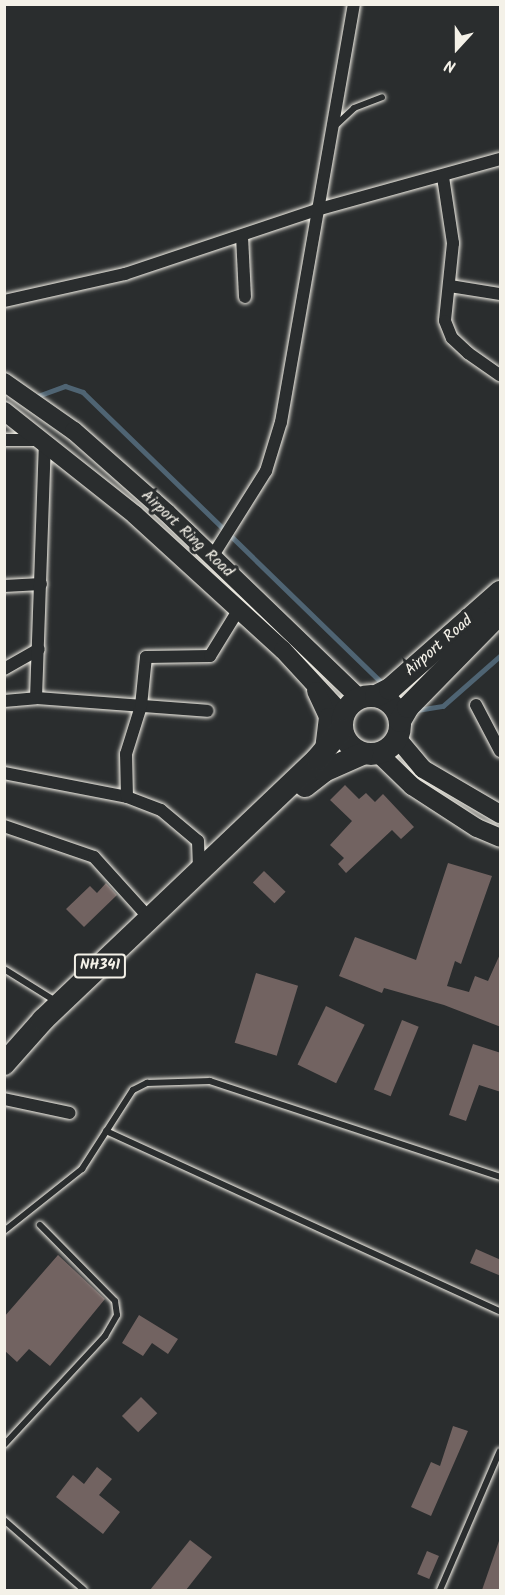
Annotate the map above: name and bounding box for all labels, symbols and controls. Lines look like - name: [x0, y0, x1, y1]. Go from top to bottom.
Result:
- north arrow: [427, 18, 487, 78]
- text: N: [441, 52, 460, 79]
- street label: Airport Ring Road: [137, 486, 237, 582]
- street label: Airport Road: [401, 611, 477, 681]
- road number: NH341: [73, 954, 127, 978]

